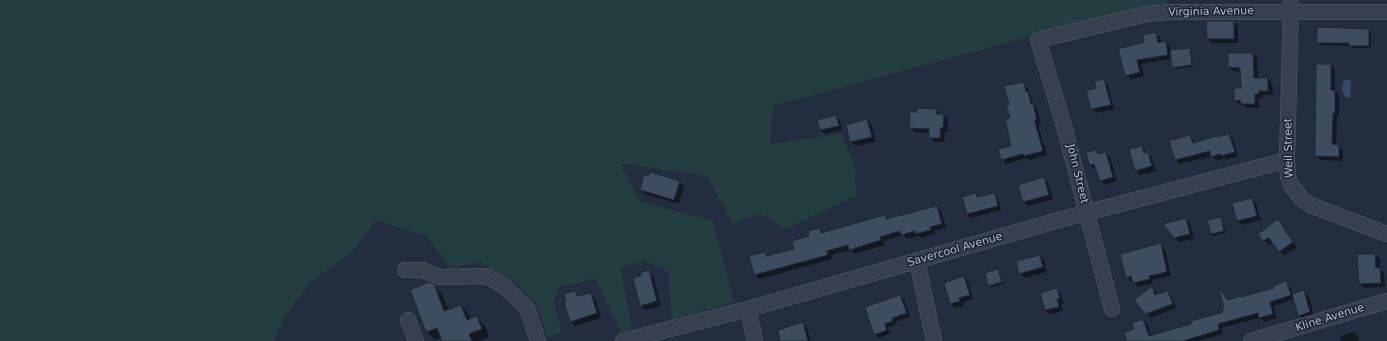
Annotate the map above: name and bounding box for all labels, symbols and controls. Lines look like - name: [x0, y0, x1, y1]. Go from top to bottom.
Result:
- street label: Virginia Avenue: [1168, 5, 1254, 19]
- street label: Weil Street: [1282, 118, 1296, 178]
- street label: John Street: [1063, 143, 1091, 205]
- street label: Savercool Avenue: [906, 230, 1004, 270]
- street label: Kline Avenue: [1294, 301, 1366, 335]

